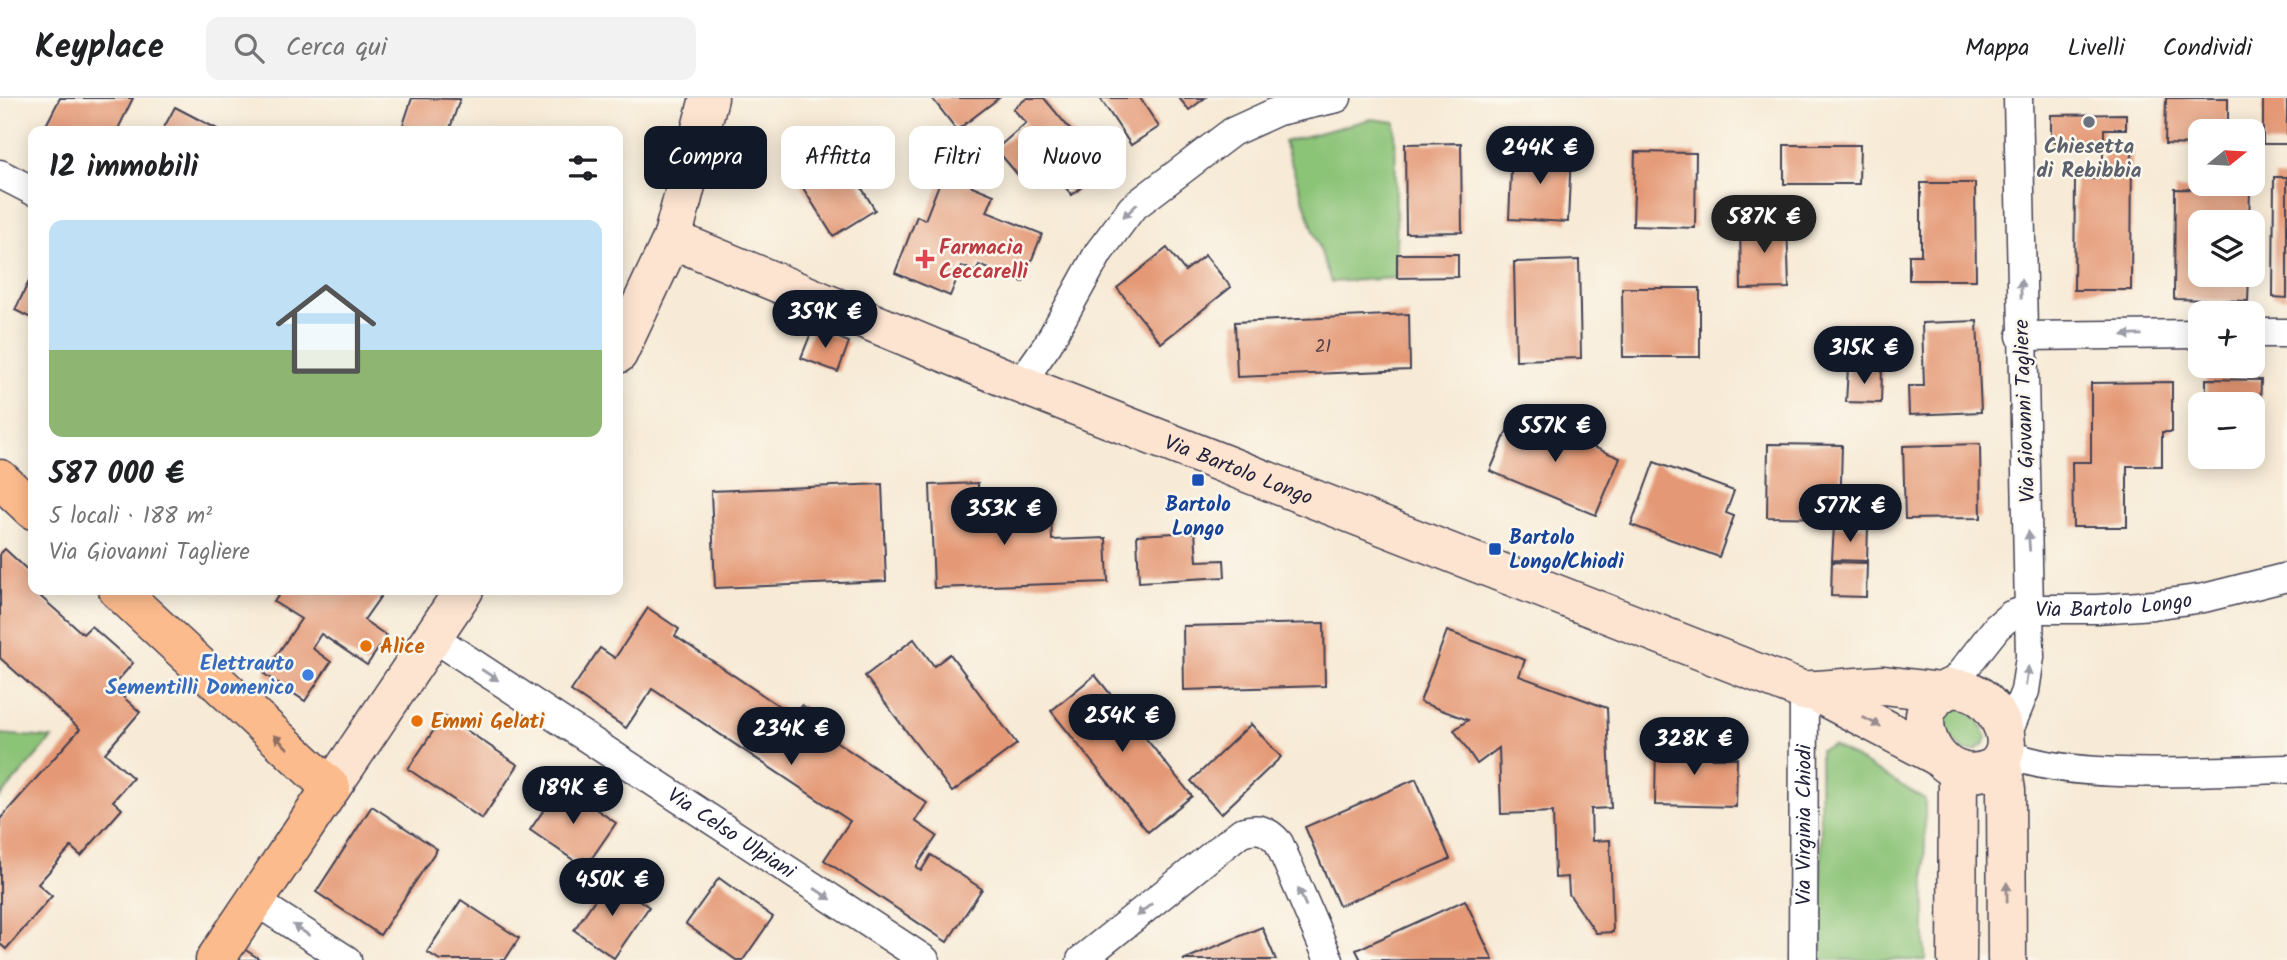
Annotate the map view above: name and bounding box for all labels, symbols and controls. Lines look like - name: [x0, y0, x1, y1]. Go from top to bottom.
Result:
- search box: [206, 17, 696, 80]
- text: Keyplace: [35, 22, 164, 75]
- text: Cerca qui: [286, 27, 387, 69]
- icon: search: [230, 29, 268, 67]
- text: Mappa: [1965, 29, 2030, 68]
- text: Livelli: [2068, 29, 2125, 68]
- text: Condividi: [2163, 29, 2252, 68]
- marker: Chiesetta di Rebibbia: [2081, 114, 2097, 130]
- north arrow: [2188, 119, 2264, 196]
- map controls: [2188, 119, 2265, 469]
- chip: Compra: [644, 126, 767, 189]
- chip: Affitta: [781, 126, 895, 189]
- chip: Filtri: [909, 126, 1004, 189]
- chip: Nuovo: [1018, 126, 1126, 189]
- pin: 244K €: [1483, 126, 1597, 186]
- text: 244K €: [1502, 131, 1578, 167]
- place label: Chiesetta di Rebibbia: [2036, 131, 2142, 188]
- text: 12 immobili: [49, 144, 198, 192]
- icon: filters: [564, 149, 602, 187]
- pin: 587K €: [1707, 195, 1821, 255]
- text: 587K €: [1727, 200, 1801, 236]
- one-way arrow: [1122, 202, 1139, 218]
- button: layers: [2188, 210, 2265, 287]
- place label: Farmacia Ceccarelli: [939, 232, 1028, 289]
- marker: Farmacia Ceccarelli: [917, 251, 933, 267]
- icon: home: [263, 266, 389, 392]
- one-way arrow: [2015, 277, 2026, 299]
- pin: 359K €: [768, 290, 882, 350]
- text: 359K €: [788, 295, 862, 331]
- button: +: [2188, 301, 2265, 378]
- street label: Via Giovanni Tagliere: [2006, 318, 2045, 503]
- pin: 315K €: [1807, 327, 1921, 386]
- one-way arrow: [2120, 329, 2142, 340]
- text: 315K €: [1830, 331, 1898, 367]
- house number: 21: [1315, 333, 1331, 362]
- button: −: [2188, 392, 2265, 469]
- pin: 557K €: [1498, 404, 1612, 464]
- text: 557K €: [1519, 409, 1591, 445]
- street label: Via Bartolo Longo: [1159, 427, 1317, 515]
- text: 587 000 €: [49, 451, 184, 499]
- marker: Bartolo Longo: [1190, 472, 1206, 488]
- pin: 577K €: [1793, 484, 1907, 544]
- pin: 353K €: [947, 488, 1061, 547]
- place label: Bartolo Longo: [1165, 489, 1231, 546]
- text: 577K €: [1815, 489, 1885, 525]
- text: 353K €: [967, 492, 1041, 528]
- text: 5 locali · 188 m²: [49, 499, 212, 535]
- place label: Bartolo Longo/Chiodi: [1509, 522, 1624, 579]
- one-way arrow: [2023, 529, 2034, 551]
- text: Via Giovanni Tagliere: [49, 535, 250, 571]
- marker: Bartolo Longo/Chiodi: [1487, 541, 1503, 557]
- street label: Via Bartolo Longo: [2035, 585, 2194, 627]
- place label: Alice: [380, 631, 425, 664]
- marker: Alice: [358, 638, 374, 654]
- place label: Elettrauto Sementilli Domenico: [105, 648, 294, 705]
- one-way arrow: [2022, 665, 2033, 687]
- marker: Elettrauto Sementilli Domenico: [300, 667, 316, 683]
- one-way arrow: [480, 668, 499, 681]
- pin: 254K €: [1065, 694, 1179, 754]
- text: 254K €: [1085, 699, 1159, 735]
- place label: Emmi Gelati: [431, 706, 545, 739]
- pin: 234K €: [734, 708, 848, 767]
- text: 234K €: [753, 712, 829, 748]
- marker: Emmi Gelati: [409, 713, 425, 729]
- one-way arrow: [1862, 716, 1881, 728]
- pin: 328K €: [1637, 718, 1751, 777]
- text: 328K €: [1656, 722, 1732, 758]
- one-way arrow: [273, 734, 290, 750]
- street label: Via Virginia Chiodi: [1788, 743, 1822, 906]
- pin: 189K €: [516, 766, 630, 826]
- text: 189K €: [538, 771, 608, 807]
- street label: Via Celso Ulpiani: [660, 780, 802, 889]
- pin: 450K €: [555, 858, 669, 918]
- text: 450K €: [575, 863, 649, 899]
- one-way arrow: [2001, 881, 2013, 903]
- one-way arrow: [814, 887, 833, 900]
- one-way arrow: [1296, 887, 1307, 908]
- one-way arrow: [1135, 902, 1153, 916]
- one-way arrow: [291, 924, 310, 937]

